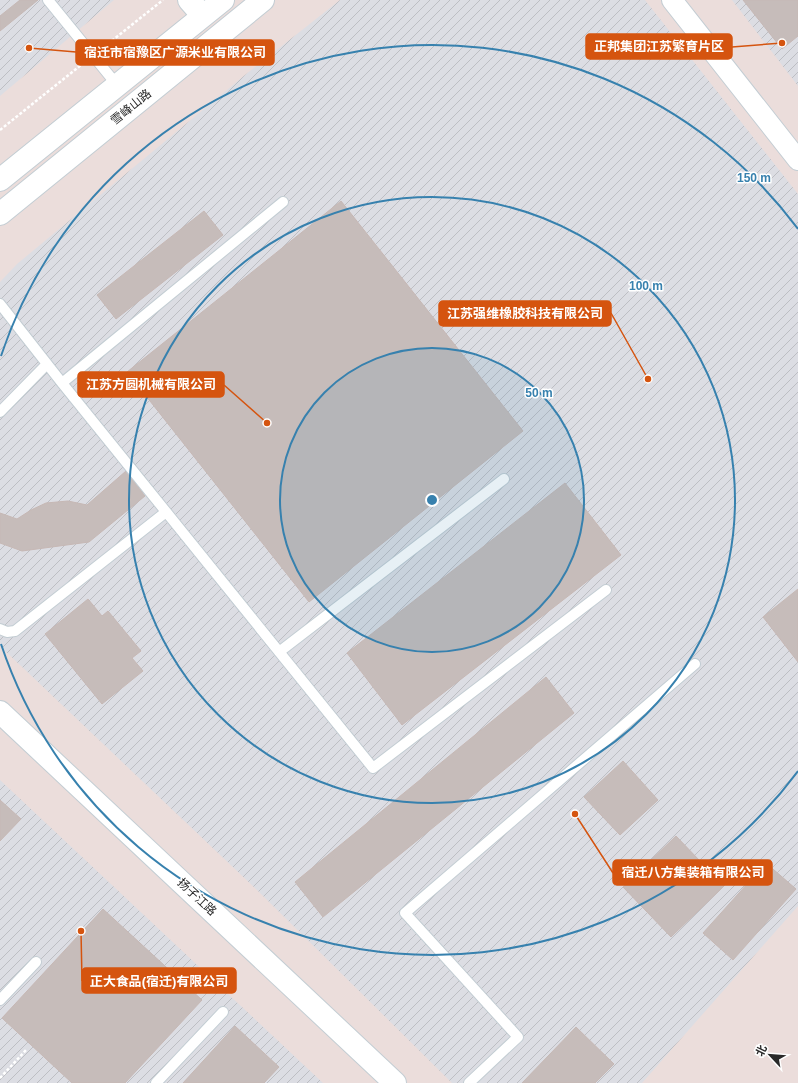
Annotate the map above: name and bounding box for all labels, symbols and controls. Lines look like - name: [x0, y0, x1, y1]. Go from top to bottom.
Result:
- callout: 正邦集团江苏繁育片区: [586, 34, 732, 59]
- text: 正邦集团江苏繁育片区: [594, 39, 724, 54]
- callout: 宿迁市宿豫区广源米业有限公司: [76, 40, 274, 65]
- text: 宿迁市宿豫区广源米业有限公司: [84, 45, 266, 60]
- street label: 雪峰山路: [108, 86, 154, 128]
- text: 150 m: [737, 171, 771, 185]
- text: 100 m: [629, 279, 663, 293]
- callout: 江苏强维橡胶科技有限公司: [439, 301, 611, 326]
- text: 江苏强维橡胶科技有限公司: [447, 306, 603, 321]
- callout: 江苏方圆机械有限公司: [78, 372, 224, 397]
- text: 江苏方圆机械有限公司: [86, 377, 216, 392]
- text: 50 m: [525, 386, 553, 400]
- centre of rings: [425, 493, 439, 507]
- callout: 宿迁八方集装箱有限公司: [613, 860, 772, 885]
- text: 宿迁八方集装箱有限公司: [621, 865, 765, 880]
- street label: 扬子江路: [175, 876, 219, 918]
- callout: 正大食品(宿迁)有限公司: [82, 968, 236, 993]
- text: 正大食品(宿迁)有限公司: [90, 974, 228, 989]
- north arrow: [750, 1035, 790, 1075]
- text: 北: [753, 1043, 769, 1058]

